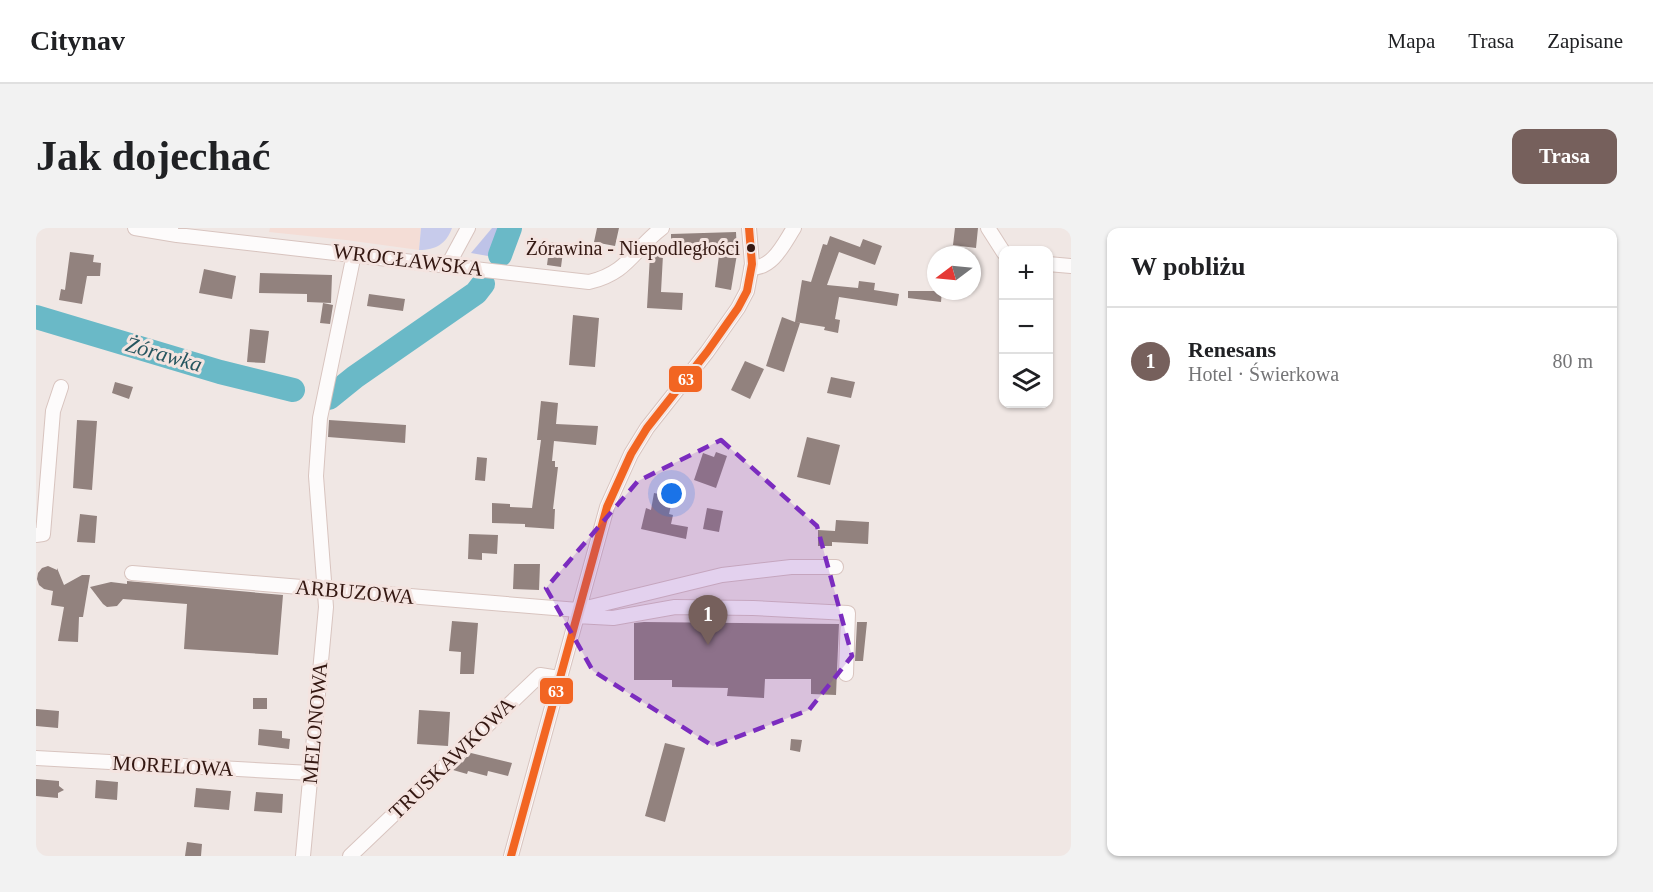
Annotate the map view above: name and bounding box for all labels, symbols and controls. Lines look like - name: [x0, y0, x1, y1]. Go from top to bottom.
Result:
- text: Citynav: [30, 25, 125, 56]
- text: Mapa: [1387, 29, 1435, 53]
- text: Trasa: [1468, 29, 1514, 53]
- text: Zapisane: [1547, 29, 1623, 53]
- button: Trasa: [1512, 129, 1617, 184]
- text: Jak dojechać: [36, 133, 271, 179]
- place label: Żórawina - Niepodległości: [526, 237, 740, 260]
- street label: WROCŁAWSKA: [332, 239, 485, 281]
- marker: Żórawina - Niepodległości: [745, 242, 757, 254]
- north arrow: [927, 246, 981, 300]
- map controls: [999, 246, 1053, 408]
- button: +: [999, 246, 1053, 300]
- text: W pobliżu: [1131, 252, 1245, 281]
- button: −: [999, 300, 1053, 354]
- water label: Żórawka: [123, 331, 205, 377]
- text: Renesans: [1188, 337, 1276, 362]
- text: 1: [1146, 350, 1156, 372]
- text: 80 m: [1552, 350, 1593, 372]
- button: layers: [999, 354, 1053, 408]
- text: Hotel · Świerkowa: [1188, 363, 1339, 385]
- line badge: 63: [668, 365, 703, 393]
- text: 63: [678, 371, 694, 388]
- your location: [657, 479, 686, 508]
- street label: ARBUZOWA: [295, 575, 416, 609]
- pin: 1: [688, 596, 728, 645]
- street label: MELONOWA: [298, 660, 332, 785]
- line badge: 63: [539, 677, 574, 705]
- text: 63: [548, 683, 564, 700]
- street label: TRUSKAWKOWA: [384, 691, 520, 824]
- street label: MORELOWA: [112, 751, 235, 781]

